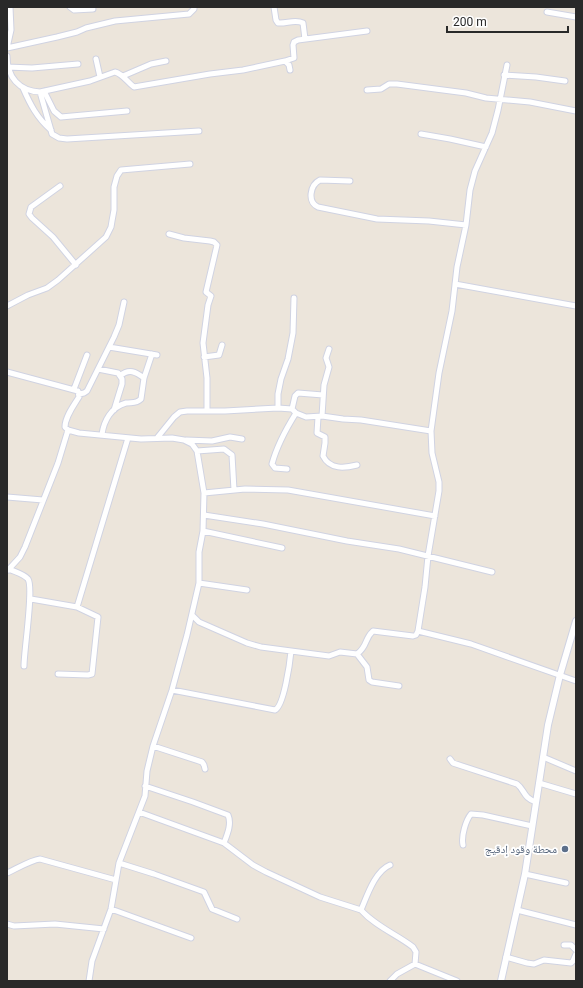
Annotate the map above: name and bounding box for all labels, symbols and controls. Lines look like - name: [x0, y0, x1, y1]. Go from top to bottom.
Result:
- scale bar: [447, 8, 568, 34]
- text: 200 m: [453, 15, 487, 29]
- place label: محطة وقود إدقيج: [485, 843, 557, 857]
- marker: محطة وقود إدقيج: [560, 844, 570, 854]

